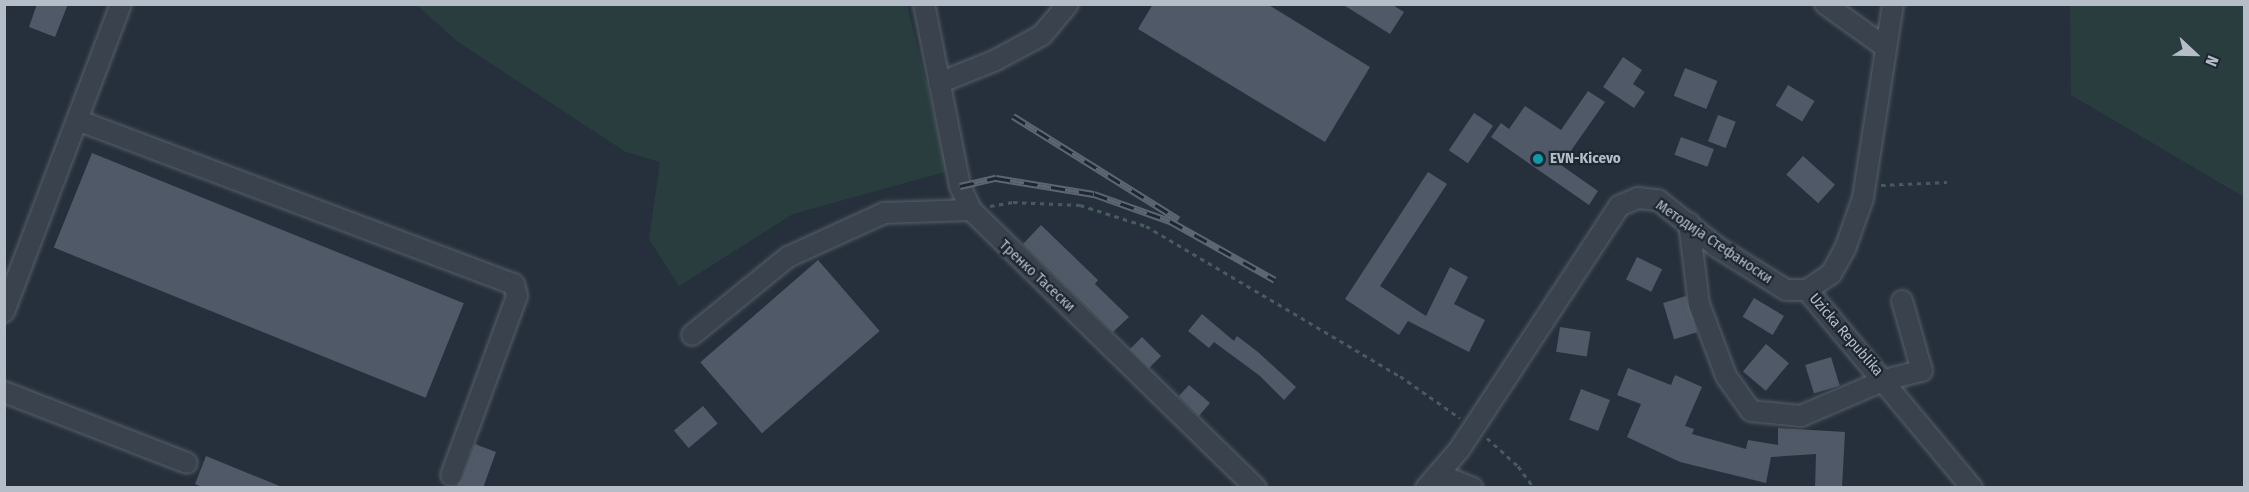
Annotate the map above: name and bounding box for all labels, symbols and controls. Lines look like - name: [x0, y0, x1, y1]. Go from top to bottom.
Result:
- north arrow: [2165, 24, 2225, 84]
- text: N: [2202, 53, 2223, 69]
- place label: EVN-Kicevo: [1550, 150, 1621, 168]
- marker: EVN-Kicevo: [1531, 152, 1545, 166]
- street label: Методија Стефаноски: [1652, 196, 1776, 288]
- street label: Тренко Тасески: [995, 236, 1079, 316]
- street label: Uzicka Republika: [1805, 290, 1887, 380]

